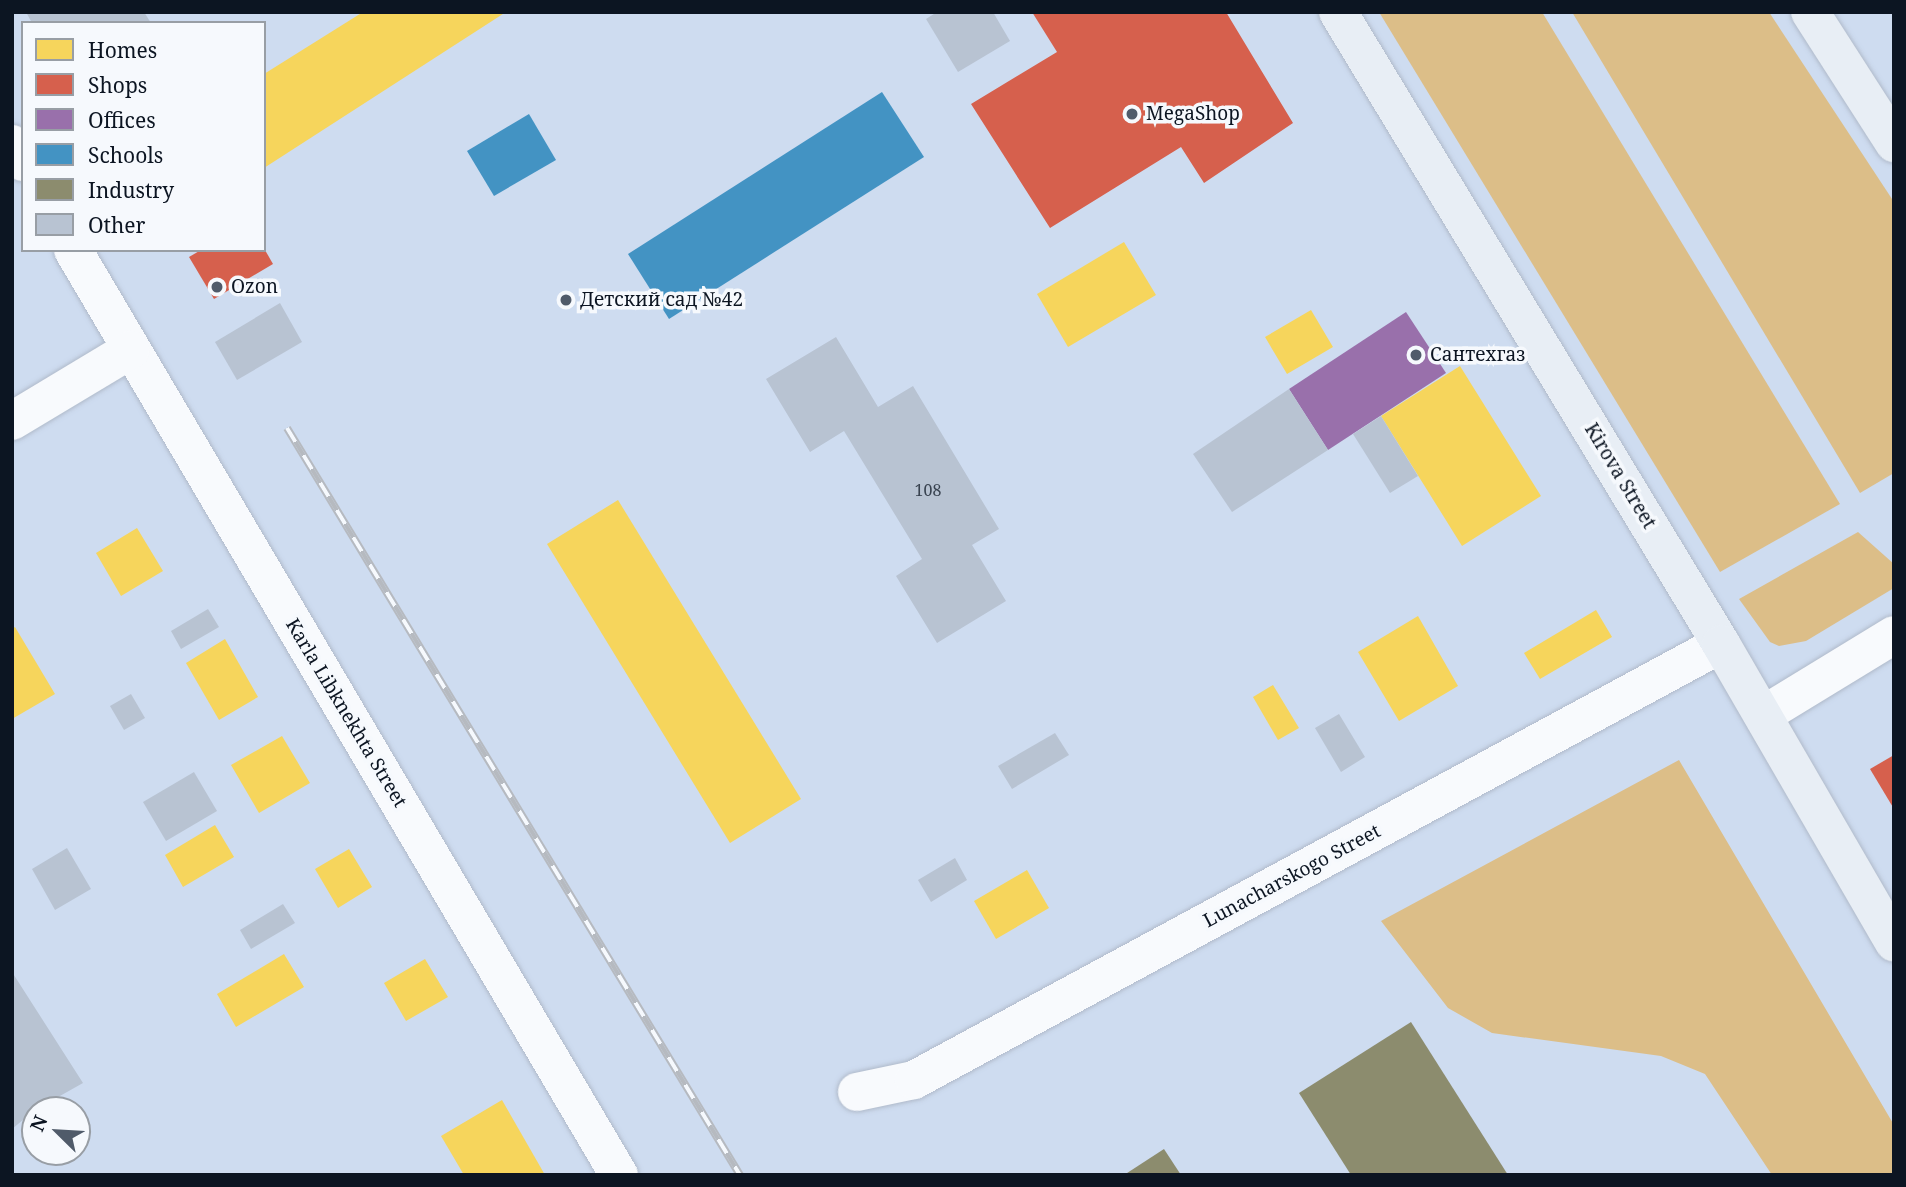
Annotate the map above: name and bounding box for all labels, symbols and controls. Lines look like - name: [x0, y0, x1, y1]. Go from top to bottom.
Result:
- legend: [21, 21, 266, 252]
- text: Homes: [88, 36, 157, 64]
- text: Shops: [88, 71, 147, 99]
- place label: MegaShop: [1146, 103, 1240, 125]
- text: Offices: [88, 106, 156, 134]
- marker: MegaShop: [1124, 106, 1140, 122]
- text: Schools: [88, 141, 163, 169]
- text: Industry: [88, 176, 174, 204]
- text: Other: [88, 211, 145, 239]
- place label: Ozon: [231, 276, 278, 298]
- marker: Ozon: [209, 279, 225, 295]
- place label: Детский сад №42: [580, 289, 743, 311]
- marker: Детский сад №42: [558, 292, 574, 308]
- place label: Сантехгаз: [1430, 344, 1525, 366]
- marker: Сантехгаз: [1408, 347, 1424, 363]
- street label: Kirova Street: [1580, 419, 1660, 533]
- house number: 108: [915, 480, 941, 500]
- street label: Karla Libknekhta Street: [281, 615, 411, 811]
- street label: Lunacharskogo Street: [1200, 820, 1384, 932]
- north arrow: [21, 1096, 91, 1166]
- text: N: [24, 1111, 54, 1135]

